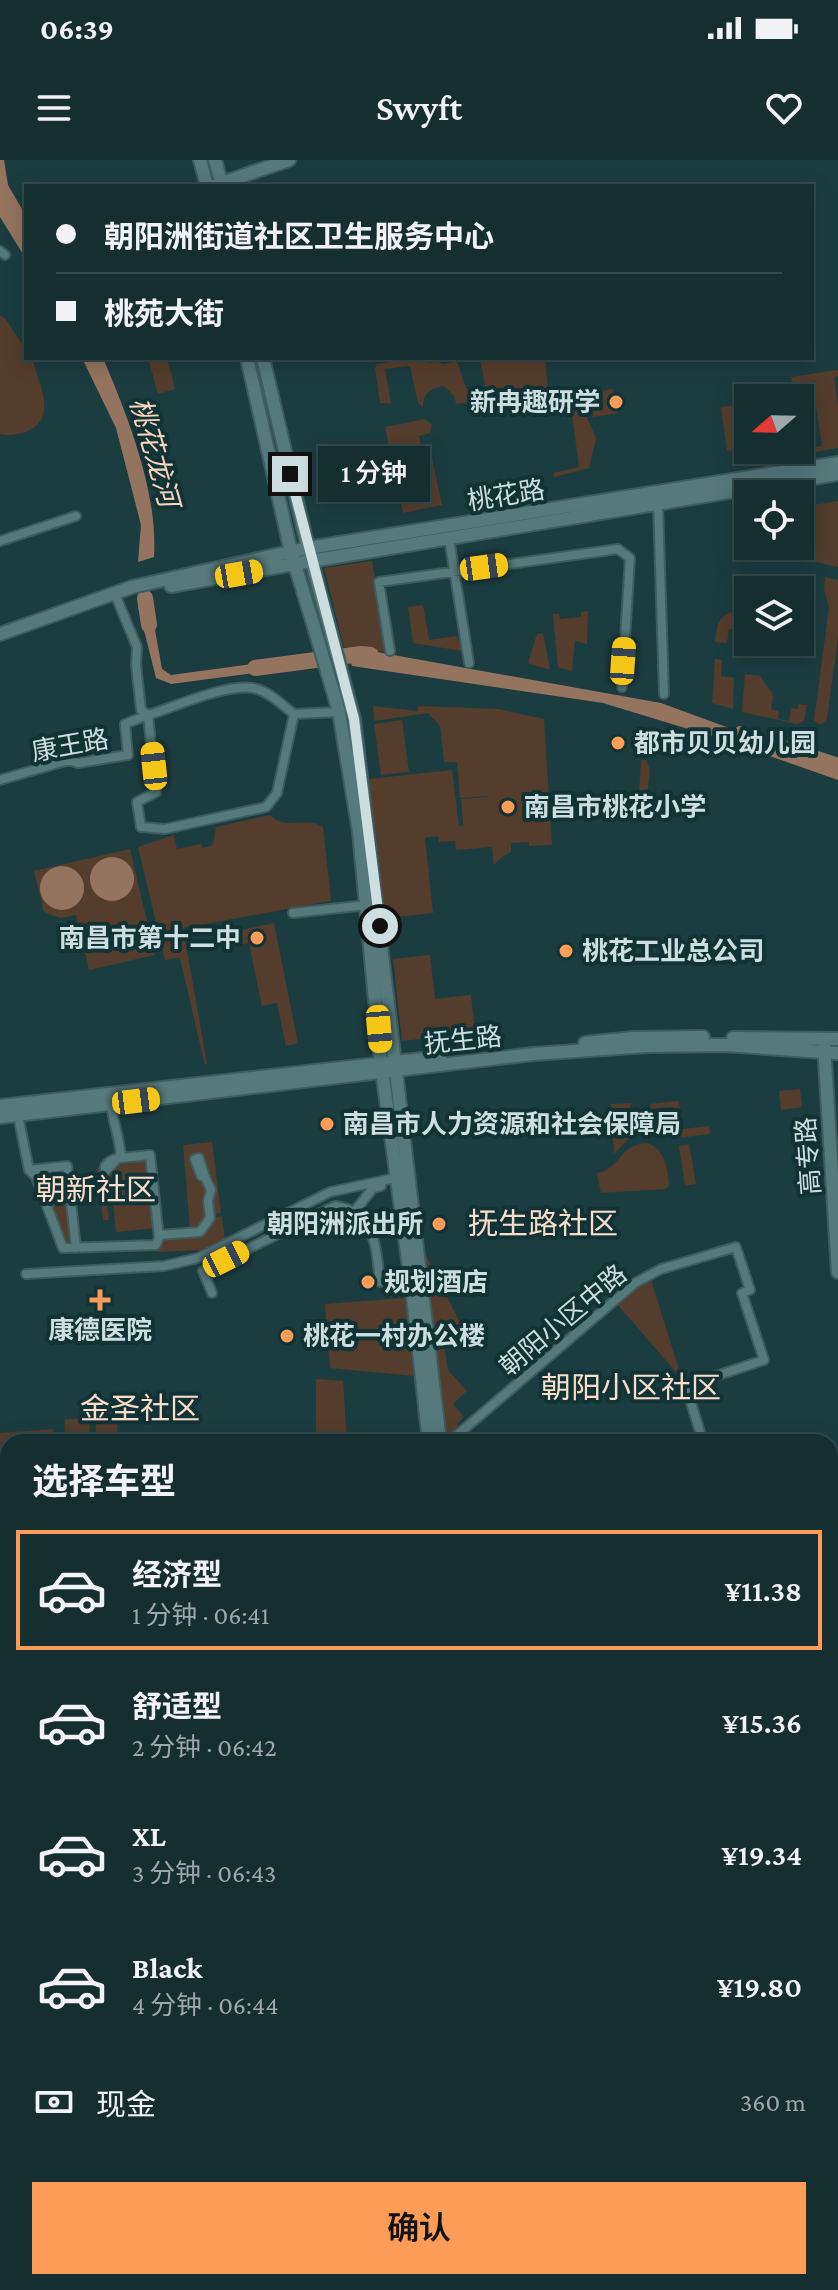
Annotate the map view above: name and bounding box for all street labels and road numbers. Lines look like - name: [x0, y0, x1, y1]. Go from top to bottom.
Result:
- street label: 桃花路: [465, 475, 547, 516]
- street label: 康王路: [29, 724, 111, 767]
- street label: 抚生路: [423, 1022, 503, 1059]
- street label: 高专路: [791, 1116, 826, 1196]
- street label: 朝阳小区中路: [494, 1259, 632, 1382]

